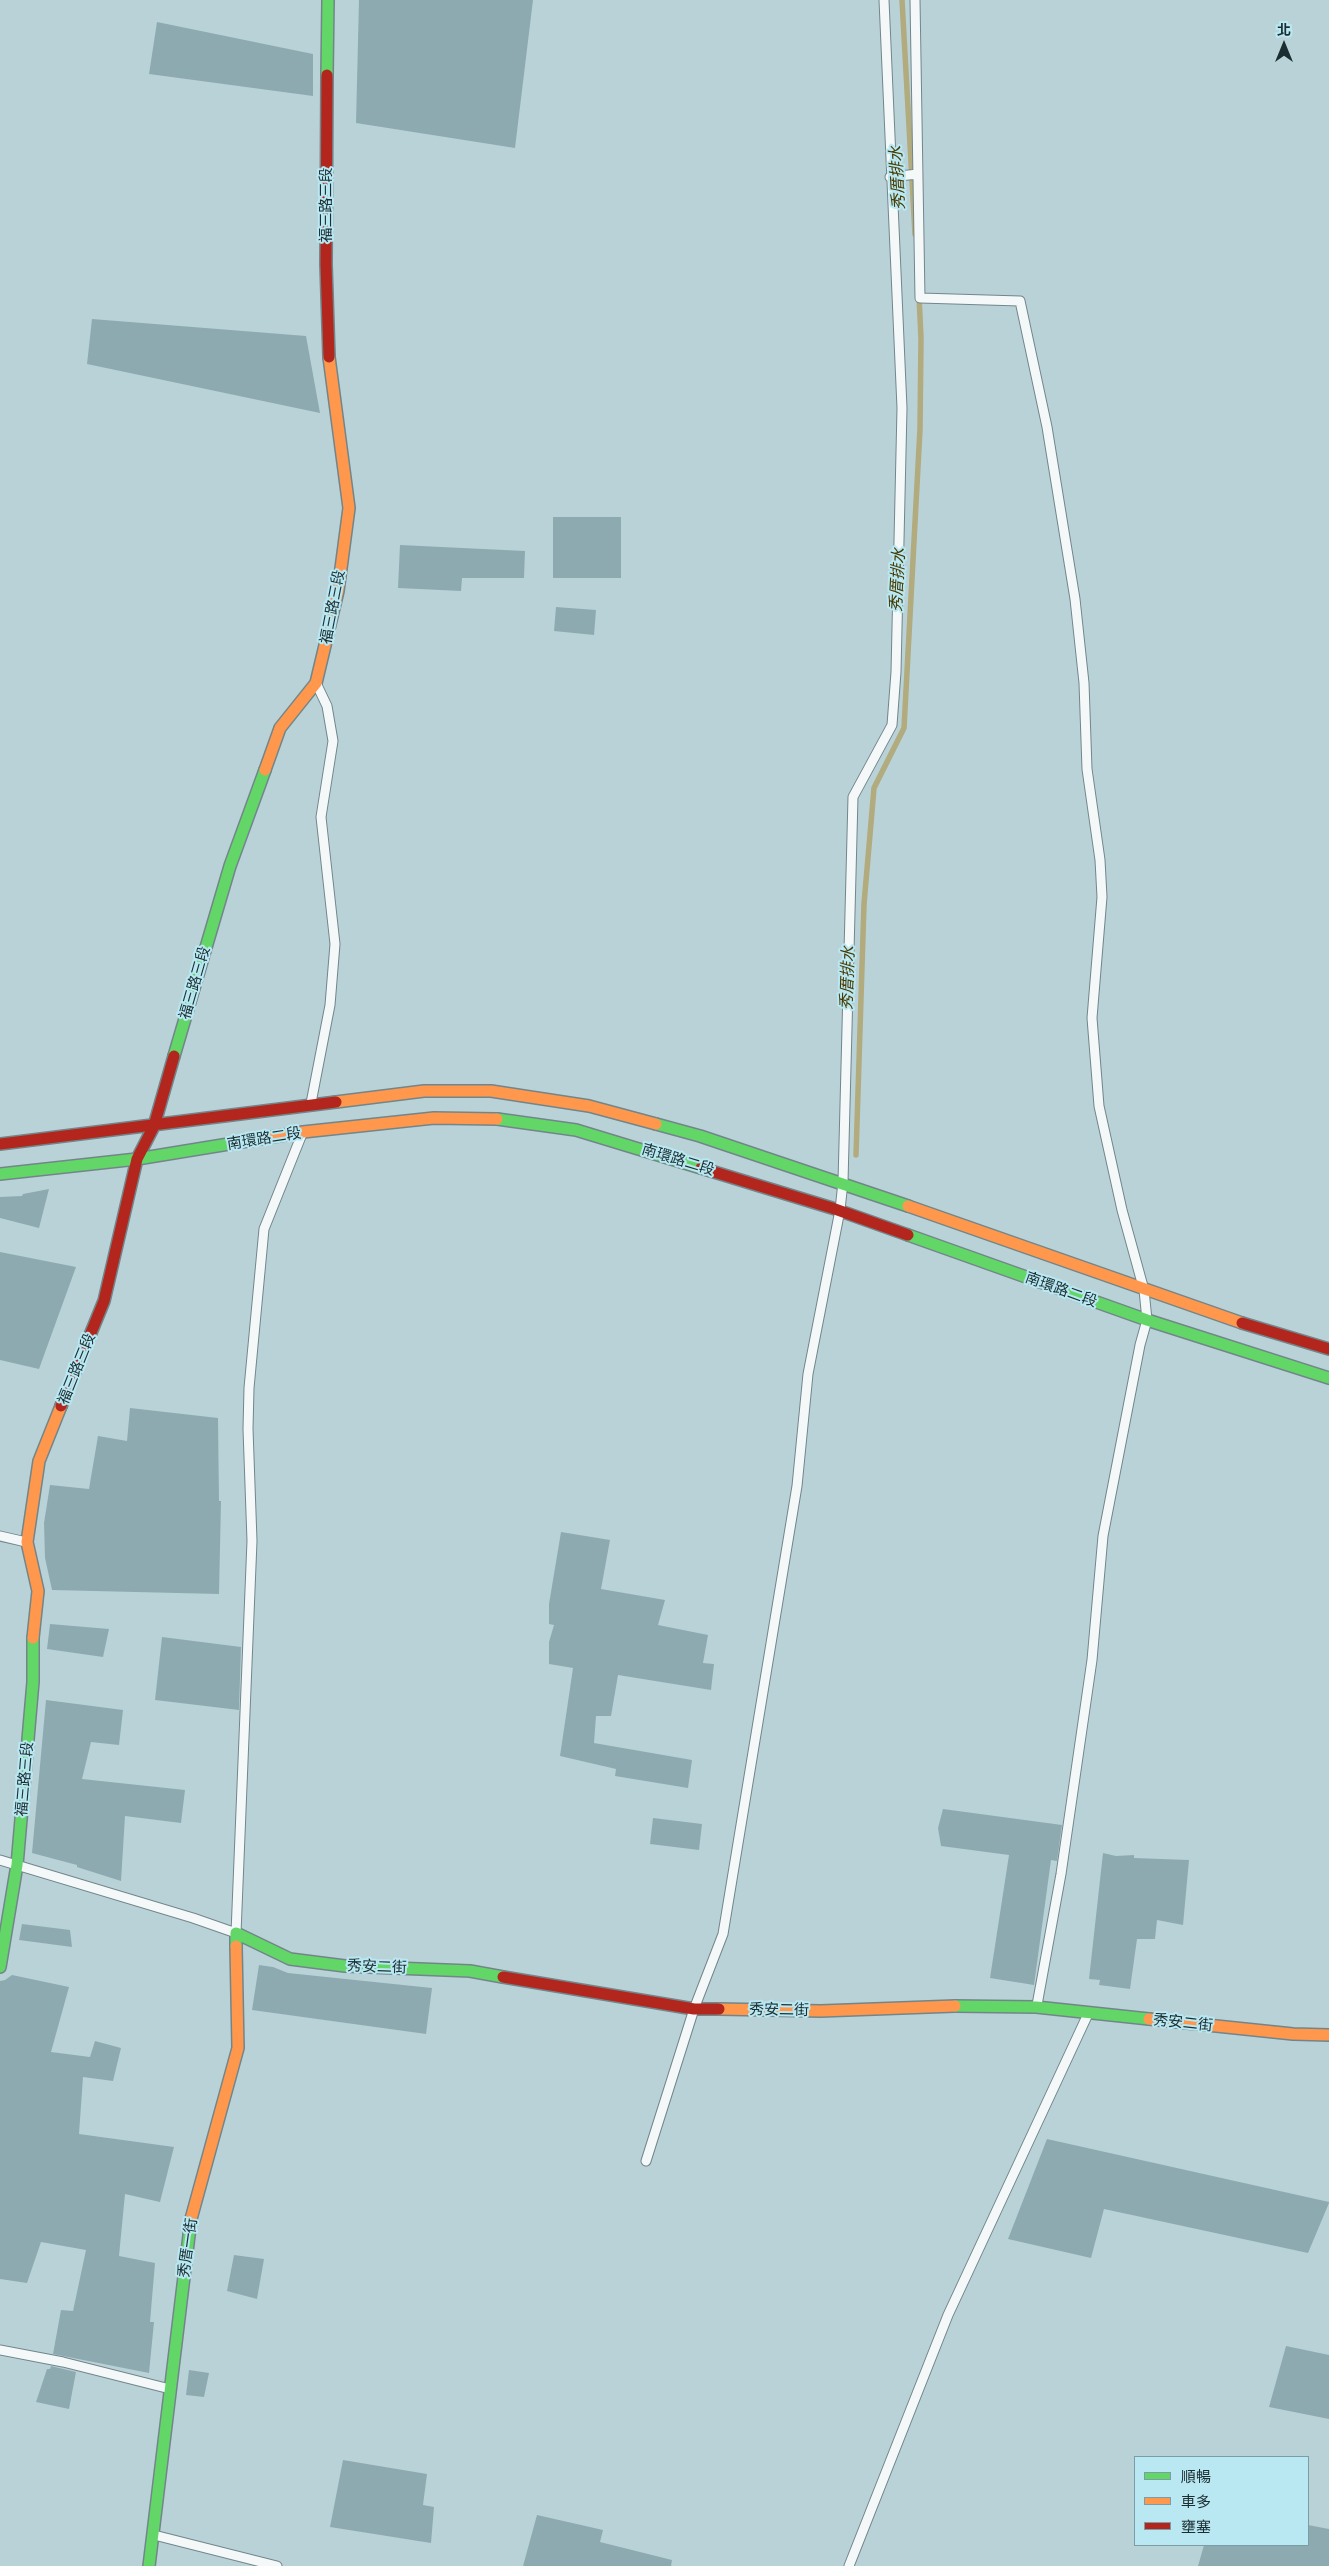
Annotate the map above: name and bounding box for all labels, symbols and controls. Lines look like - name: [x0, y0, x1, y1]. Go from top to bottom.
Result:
- north arrow: [1259, 20, 1309, 70]
- text: 北: [1277, 21, 1291, 39]
- water label: 秀厝排水: [887, 146, 909, 210]
- street label: 福三路三段: [318, 168, 336, 242]
- water label: 秀厝排水: [887, 548, 909, 612]
- street label: 福三路三段: [317, 568, 349, 646]
- street label: 福三路三段: [176, 944, 214, 1022]
- water label: 秀厝排水: [837, 946, 859, 1010]
- street label: 南環路二段: [226, 1124, 302, 1154]
- street label: 南環路二段: [640, 1140, 716, 1180]
- street label: 南環路二段: [1023, 1269, 1099, 1311]
- street label: 福三路三段: [55, 1331, 99, 1407]
- street label: 福三路三段: [13, 1741, 37, 1817]
- street label: 秀安二街: [347, 1957, 407, 1977]
- street label: 秀安二街: [749, 2000, 809, 2020]
- street label: 秀安二街: [1152, 2011, 1214, 2035]
- street label: 秀厝一街: [175, 2217, 201, 2279]
- legend: [1134, 2456, 1309, 2546]
- text: 順暢: [1181, 2468, 1211, 2486]
- text: 車多: [1181, 2493, 1211, 2511]
- text: 壅塞: [1181, 2518, 1211, 2536]

